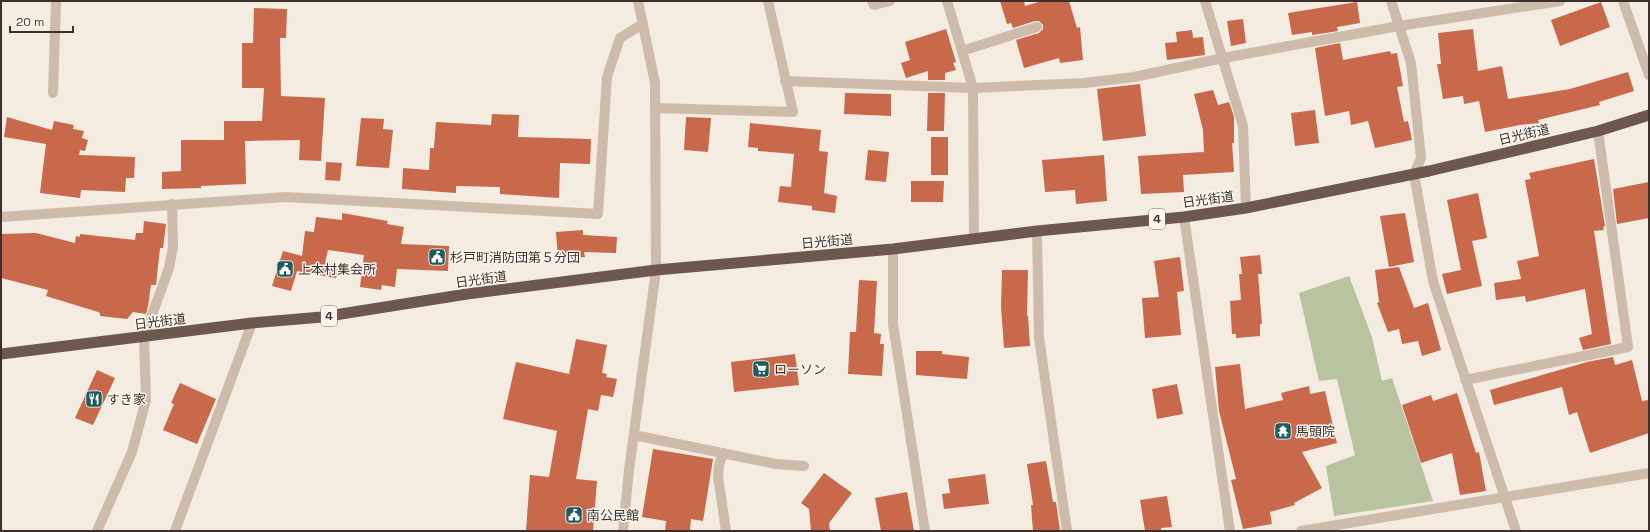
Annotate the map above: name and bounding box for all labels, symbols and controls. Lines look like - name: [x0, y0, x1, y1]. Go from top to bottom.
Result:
- scale bar: [10, 8, 73, 34]
- text: 20 m: [16, 14, 44, 30]
- street label: 日光街道: [1497, 120, 1551, 149]
- street label: 日光街道: [1181, 187, 1235, 212]
- road number: 4: [1149, 209, 1165, 229]
- street label: 日光街道: [800, 231, 854, 252]
- public building icon: 杉戸町消防団第５分団: [427, 247, 447, 267]
- place label: 杉戸町消防団第５分団: [450, 249, 580, 266]
- public building icon: 上本村集会所: [275, 259, 295, 279]
- place label: 上本村集会所: [298, 261, 376, 278]
- street label: 日光街道: [454, 267, 508, 292]
- road number: 4: [321, 306, 337, 326]
- street label: 日光街道: [133, 310, 187, 333]
- supermarket icon: ローソン: [751, 359, 771, 379]
- place label: ローソン: [774, 361, 826, 378]
- restaurant icon: すき家: [84, 389, 104, 409]
- place label: すき家: [107, 391, 146, 408]
- temple icon: 馬頭院: [1273, 421, 1293, 441]
- place label: 馬頭院: [1296, 423, 1335, 440]
- public building icon: 南公民館: [564, 505, 584, 525]
- place label: 南公民館: [587, 507, 639, 524]

